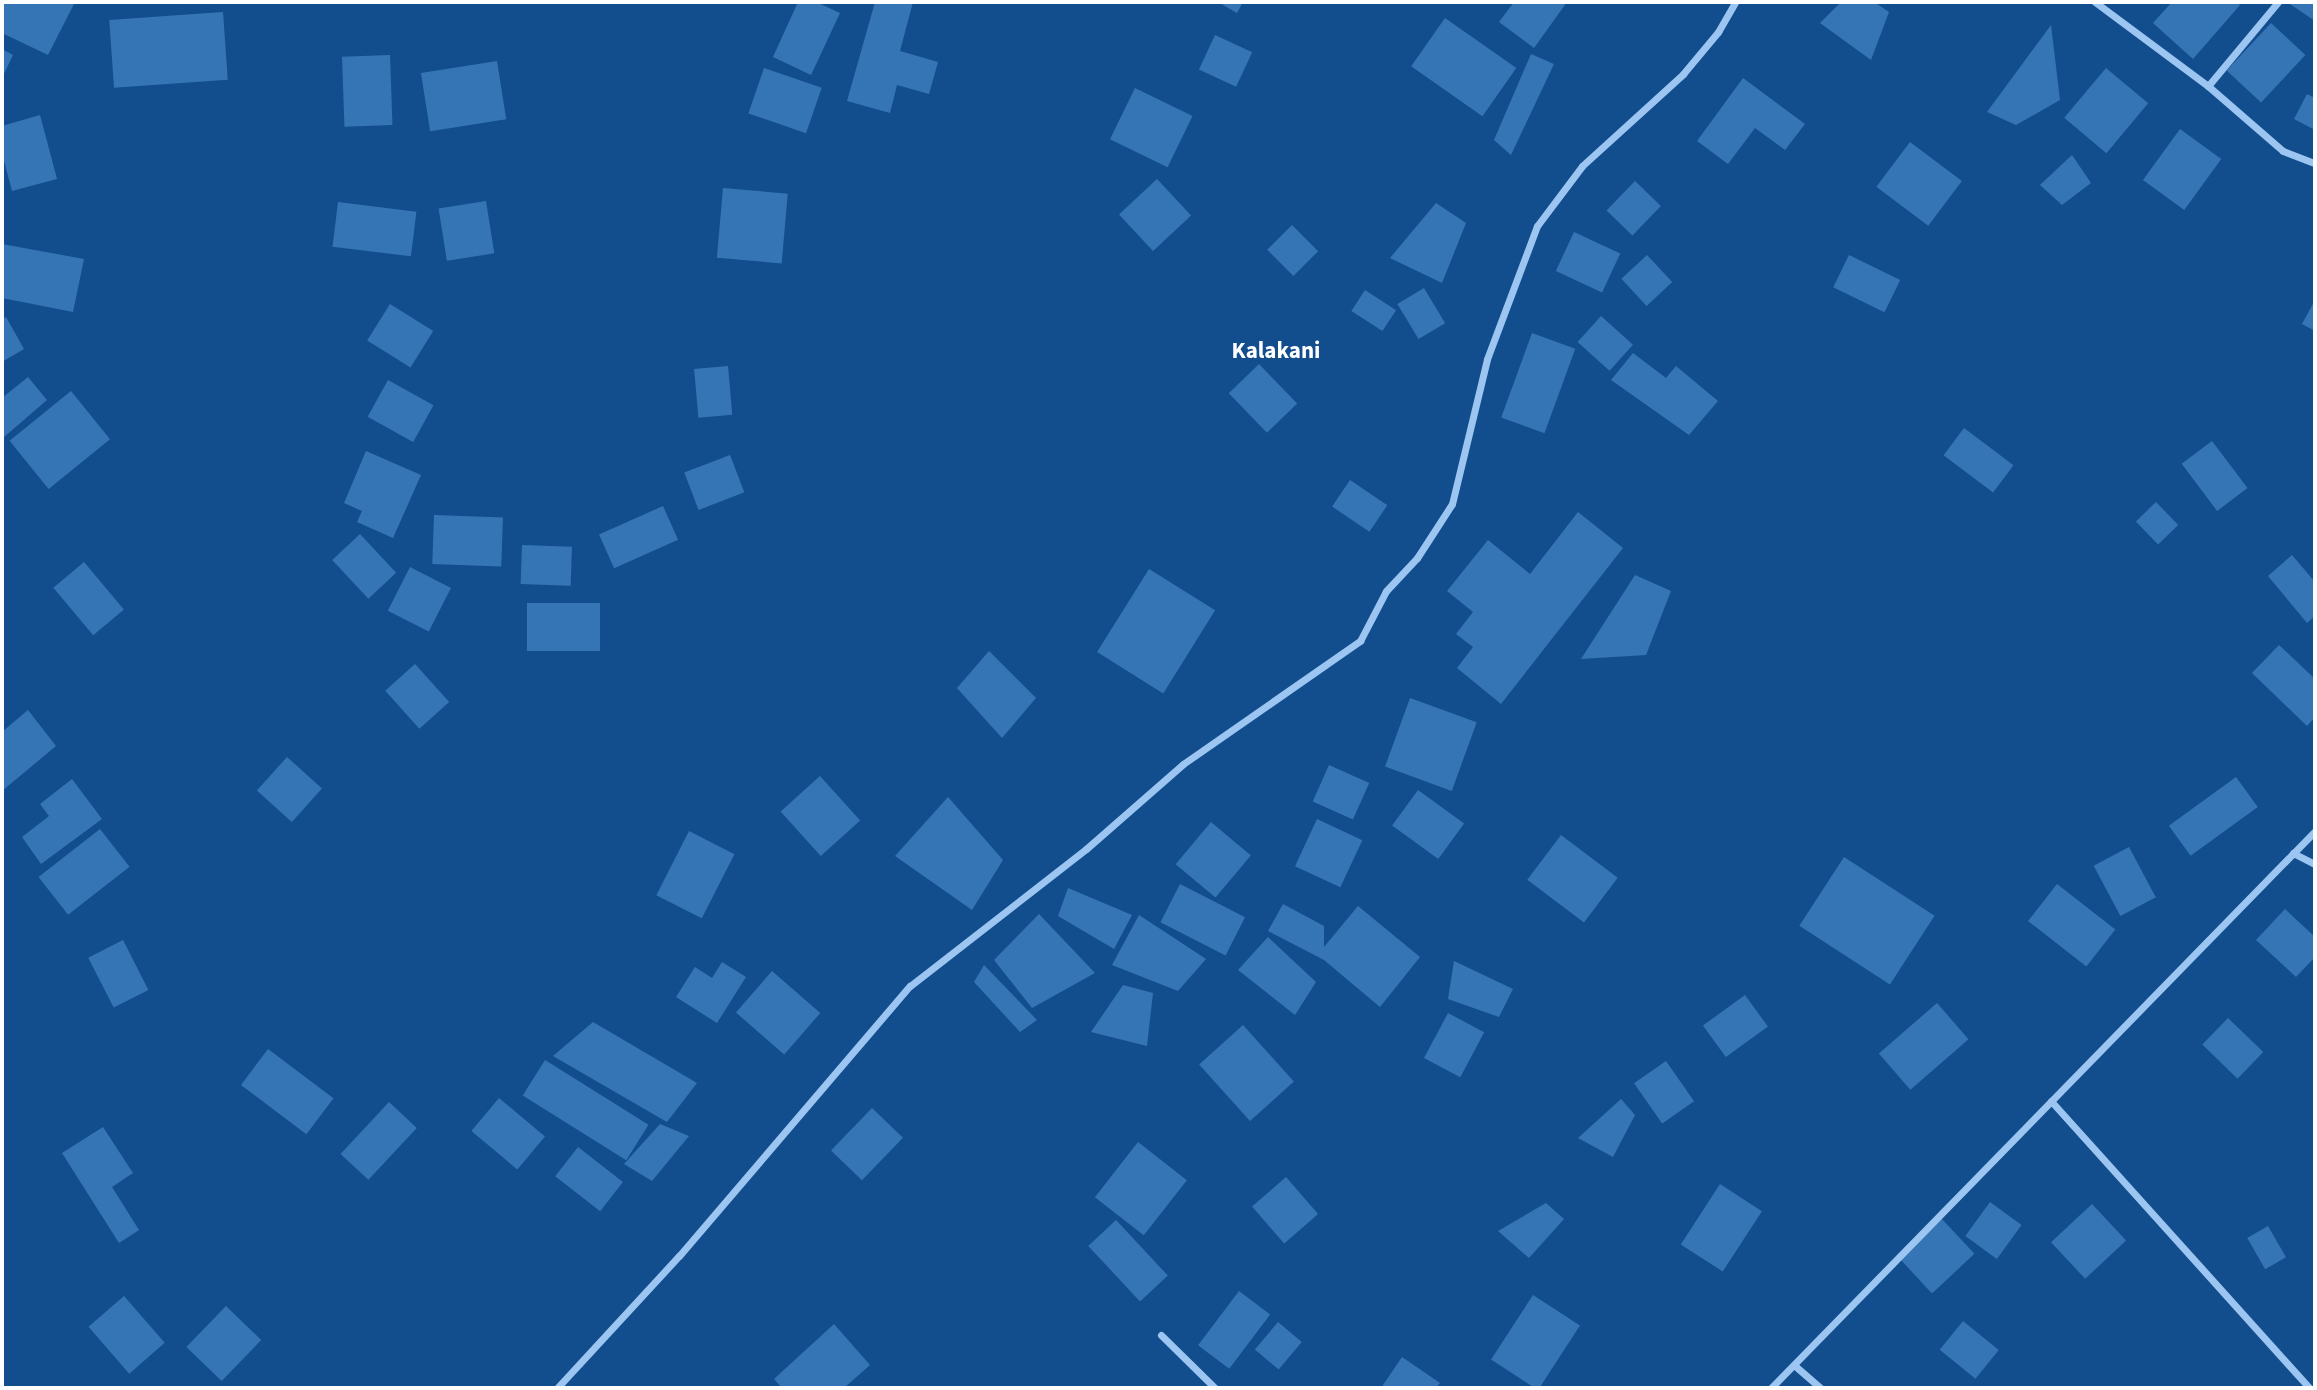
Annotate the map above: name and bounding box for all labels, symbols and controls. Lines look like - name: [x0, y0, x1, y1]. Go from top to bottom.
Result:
- district label: Kalakani: [1232, 337, 1320, 365]

